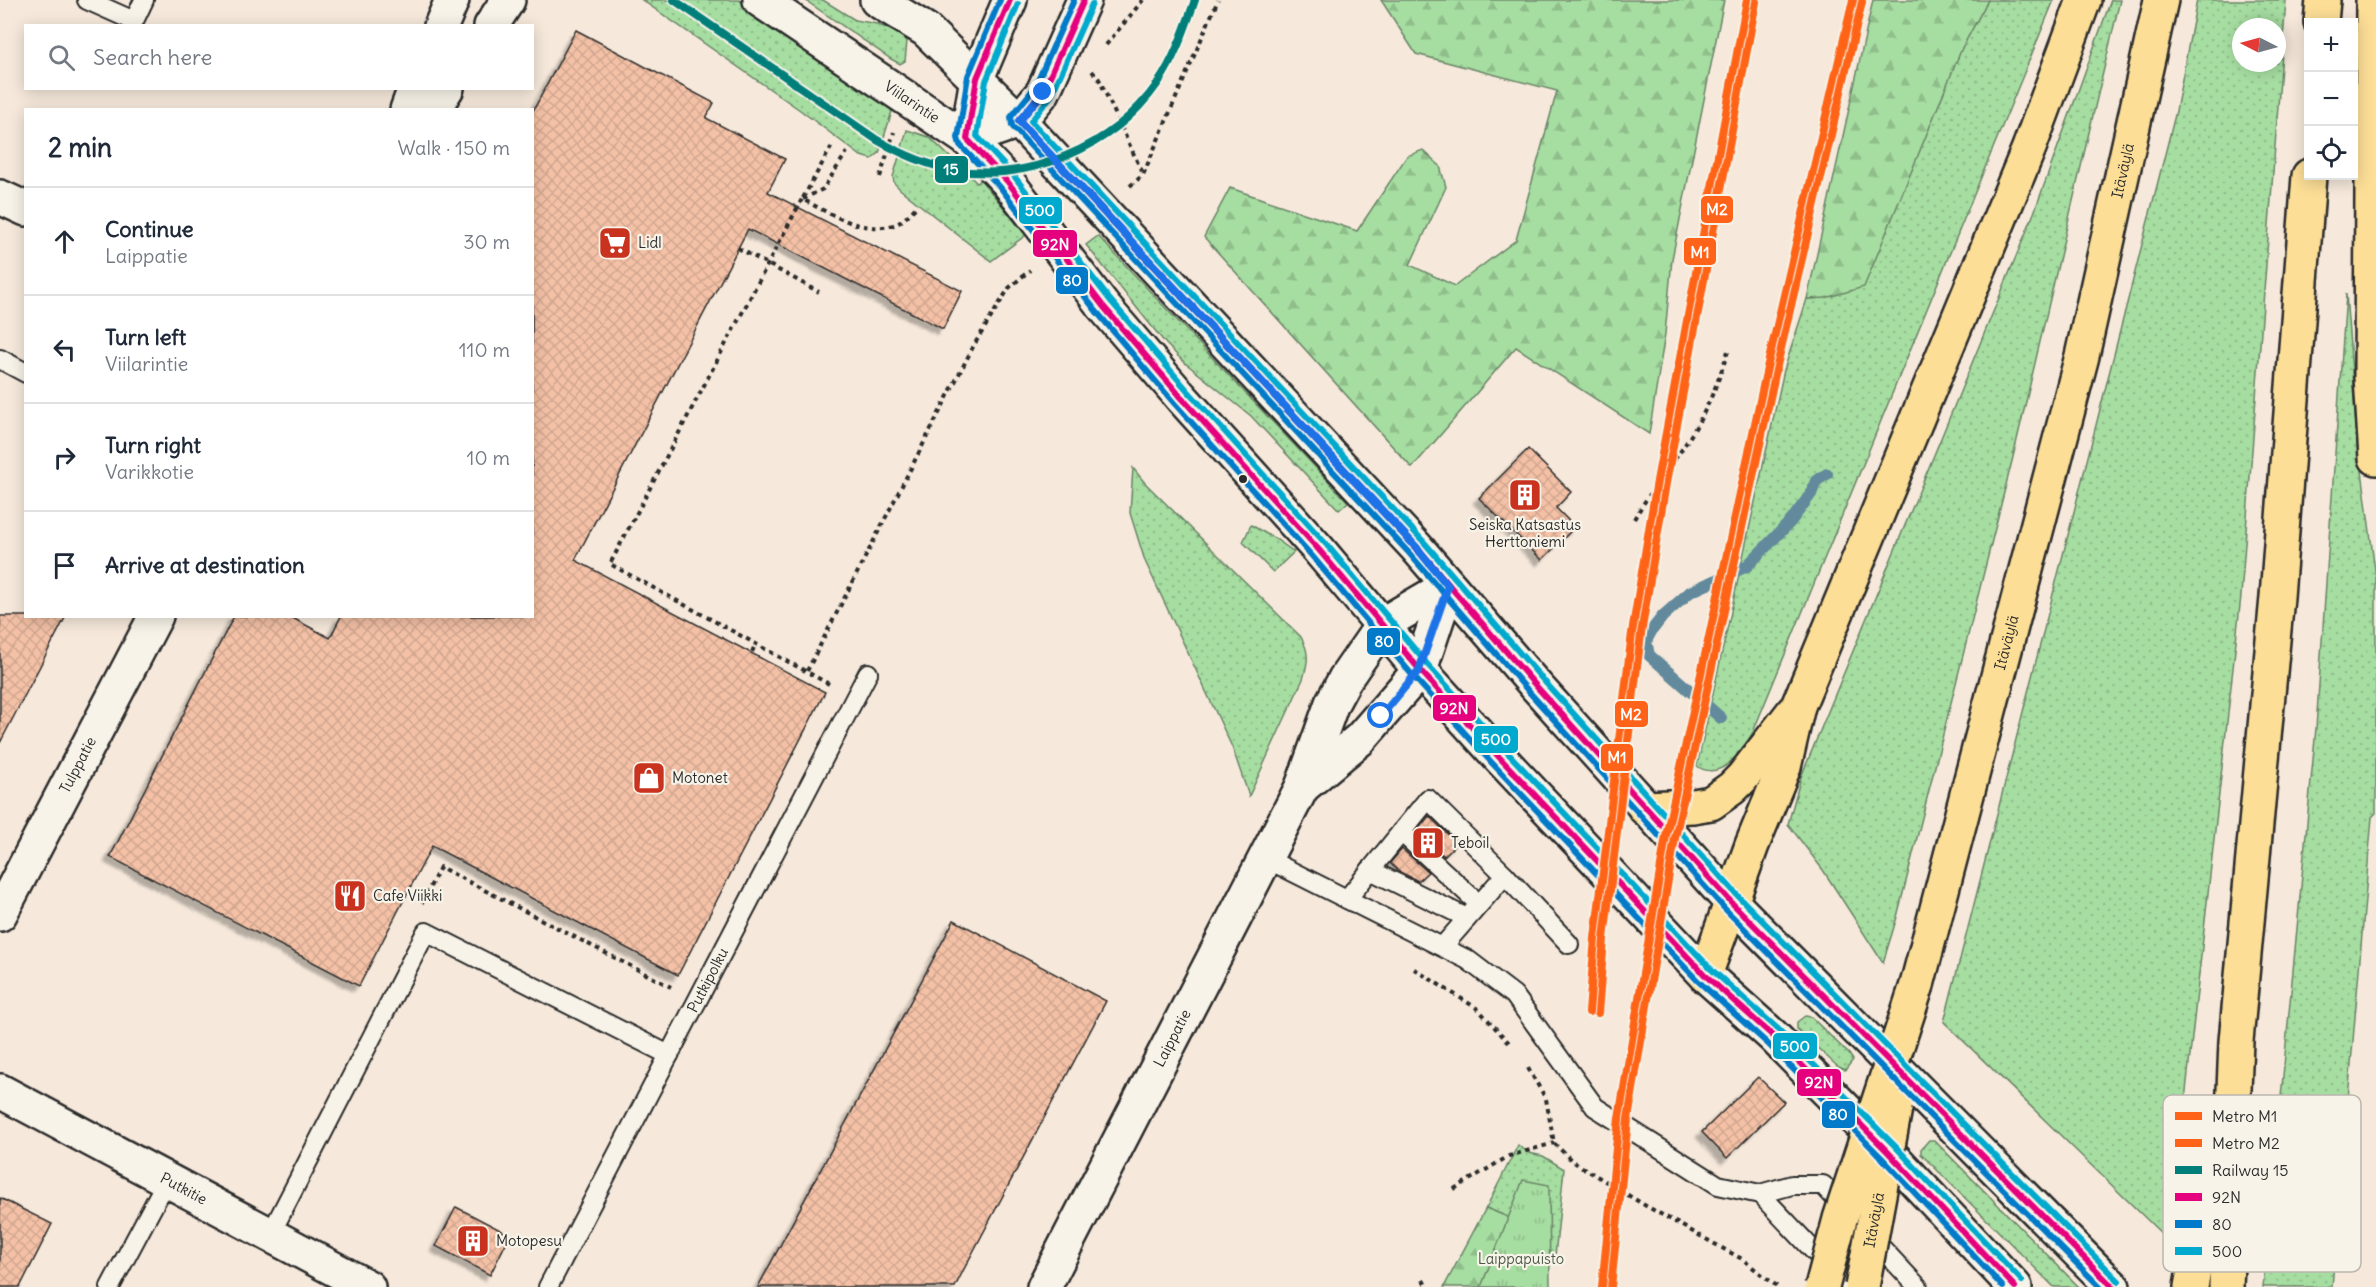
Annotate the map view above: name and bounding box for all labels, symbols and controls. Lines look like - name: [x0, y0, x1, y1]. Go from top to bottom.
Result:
- north arrow: [2232, 18, 2286, 72]
- map controls: [2304, 18, 2358, 180]
- button: +: [2304, 18, 2358, 72]
- search box: [24, 24, 534, 90]
- icon: search: [45, 41, 78, 74]
- text: Search here: [93, 43, 212, 71]
- button: −: [2304, 72, 2358, 126]
- street label: Viilarintie: [881, 76, 944, 127]
- route end: [1029, 78, 1055, 104]
- button: locate: [2304, 126, 2358, 180]
- text: 2 min: [48, 131, 112, 164]
- text: Walk · 150 m: [398, 135, 510, 160]
- street label: Itäväylä: [2107, 141, 2138, 200]
- line badge: 15: [934, 155, 969, 184]
- text: 15: [943, 159, 959, 179]
- line badge: M2: [1700, 195, 1734, 224]
- line badge: 500: [1018, 196, 1063, 225]
- text: M2: [1706, 199, 1728, 219]
- text: 500: [1025, 200, 1055, 220]
- text: Continue: [105, 215, 194, 243]
- icon: ahead: [48, 225, 81, 258]
- supermarket icon: Lidl: [597, 225, 633, 261]
- text: 30 m: [463, 229, 510, 254]
- line badge: 92N: [1032, 229, 1078, 258]
- place label: Lidl: [638, 233, 662, 252]
- text: 92N: [1040, 234, 1070, 254]
- line badge: M1: [1683, 237, 1717, 266]
- text: M1: [1690, 242, 1710, 262]
- text: Laippatie: [105, 243, 188, 268]
- line badge: 80: [1055, 266, 1089, 295]
- text: 80: [1062, 270, 1082, 290]
- text: Turn left: [105, 323, 186, 351]
- icon: left: [48, 333, 81, 366]
- text: 110 m: [459, 337, 510, 362]
- text: Viilarintie: [105, 351, 188, 376]
- text: Turn right: [105, 431, 201, 459]
- icon: right: [48, 441, 81, 474]
- text: 10 m: [467, 445, 510, 470]
- text: Varikkotie: [105, 459, 194, 484]
- unlabelled marker: [1237, 473, 1249, 485]
- building icon: Seiska Katsastus Herttoniemi: [1507, 477, 1543, 513]
- place label: Seiska Katsastus Herttoniemi: [1469, 515, 1581, 551]
- icon: arrive: [48, 549, 81, 582]
- text: Arrive at destination: [105, 551, 305, 579]
- street label: Itäväylä: [1990, 613, 2023, 672]
- line badge: 80: [1366, 627, 1401, 656]
- text: 80: [1374, 631, 1394, 651]
- line badge: 92N: [1432, 694, 1477, 722]
- text: 92N: [1439, 698, 1469, 718]
- line badge: M2: [1614, 700, 1649, 728]
- route start: [1367, 702, 1393, 728]
- text: M2: [1620, 704, 1642, 724]
- line badge: 500: [1473, 725, 1519, 754]
- text: 500: [1481, 729, 1511, 749]
- street label: Tulppatie: [55, 733, 100, 796]
- line badge: M1: [1600, 743, 1634, 772]
- text: M1: [1607, 747, 1627, 767]
- shop icon: Motonet: [631, 760, 667, 796]
- place label: Motonet: [672, 768, 728, 787]
- building icon: Teboil: [1410, 825, 1446, 861]
- place label: Teboil: [1451, 833, 1489, 852]
- restaurant icon: Cafe Viikki: [332, 878, 368, 914]
- place label: Cafe Viikki: [373, 886, 442, 905]
- street label: Putkipolku: [683, 944, 732, 1016]
- street label: Laippatie: [1149, 1006, 1195, 1070]
- line badge: 500: [1772, 1032, 1818, 1060]
- text: 500: [1780, 1036, 1810, 1056]
- line badge: 92N: [1796, 1068, 1842, 1097]
- text: 92N: [1804, 1072, 1834, 1092]
- legend: [2163, 1095, 2361, 1272]
- line badge: 80: [1821, 1100, 1856, 1129]
- text: 80: [1828, 1104, 1848, 1124]
- text: Metro M1: [2212, 1106, 2277, 1126]
- text: Metro M2: [2212, 1133, 2280, 1153]
- text: Railway 15: [2212, 1160, 2288, 1180]
- street label: Putkitie: [157, 1168, 211, 1209]
- text: 92N: [2212, 1187, 2241, 1207]
- street label: Itäväylä: [1859, 1190, 1888, 1249]
- text: 80: [2212, 1214, 2232, 1234]
- building icon: Motopesu: [455, 1223, 491, 1259]
- place label: Motopesu: [496, 1231, 562, 1250]
- text: 500: [2212, 1241, 2242, 1261]
- park label: Laippapuisto: [1478, 1249, 1564, 1268]

